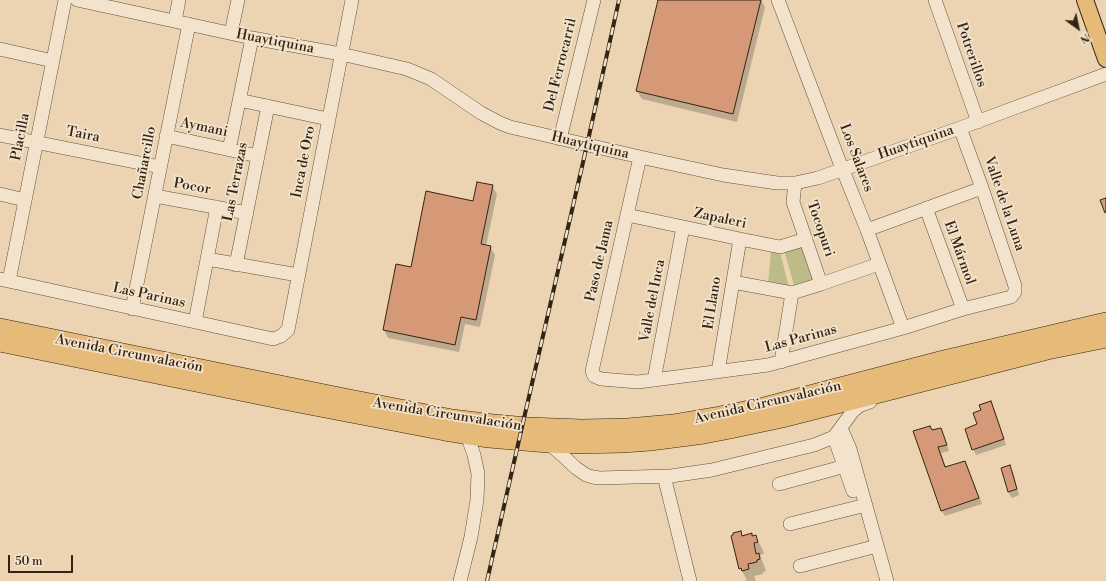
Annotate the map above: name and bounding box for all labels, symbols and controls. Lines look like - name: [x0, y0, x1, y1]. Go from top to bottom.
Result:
- north arrow: [1058, 8, 1098, 48]
- street label: Del Ferrocarril: [541, 16, 581, 114]
- street label: Potrerillos: [952, 20, 990, 90]
- street label: Huaytiquina: [235, 26, 315, 58]
- text: N: [1077, 30, 1092, 46]
- street label: Placilla: [8, 112, 34, 162]
- street label: Aymani: [179, 115, 229, 141]
- street label: Los Salares: [835, 122, 877, 194]
- street label: Huaytiquina: [876, 122, 956, 164]
- street label: Taira: [65, 124, 101, 146]
- street label: Inca de Oro: [289, 124, 319, 200]
- street label: Chañarcillo: [130, 125, 160, 201]
- street label: Huaytiquina: [550, 129, 630, 163]
- street label: Las Terrazas: [220, 141, 252, 223]
- street label: Valle de la Luna: [980, 155, 1028, 253]
- street label: Pocor: [172, 175, 212, 199]
- street label: Tocopuri: [803, 199, 837, 259]
- street label: Zapaleri: [692, 205, 748, 233]
- street label: Paso de Jama: [582, 219, 618, 303]
- street label: El Mármol: [940, 219, 978, 287]
- street label: Valle del Inca: [637, 258, 669, 344]
- street label: El Llano: [701, 275, 725, 331]
- street label: Las Parinas: [111, 280, 187, 312]
- street label: Las Parinas: [763, 321, 839, 357]
- street label: Avenida Circunvalación: [54, 331, 204, 377]
- street label: Avenida Circunvalación: [693, 378, 843, 428]
- street label: Avenida Circunvalación: [372, 395, 522, 435]
- scale bar: [10, 547, 75, 573]
- text: 50 m: [15, 554, 43, 569]

